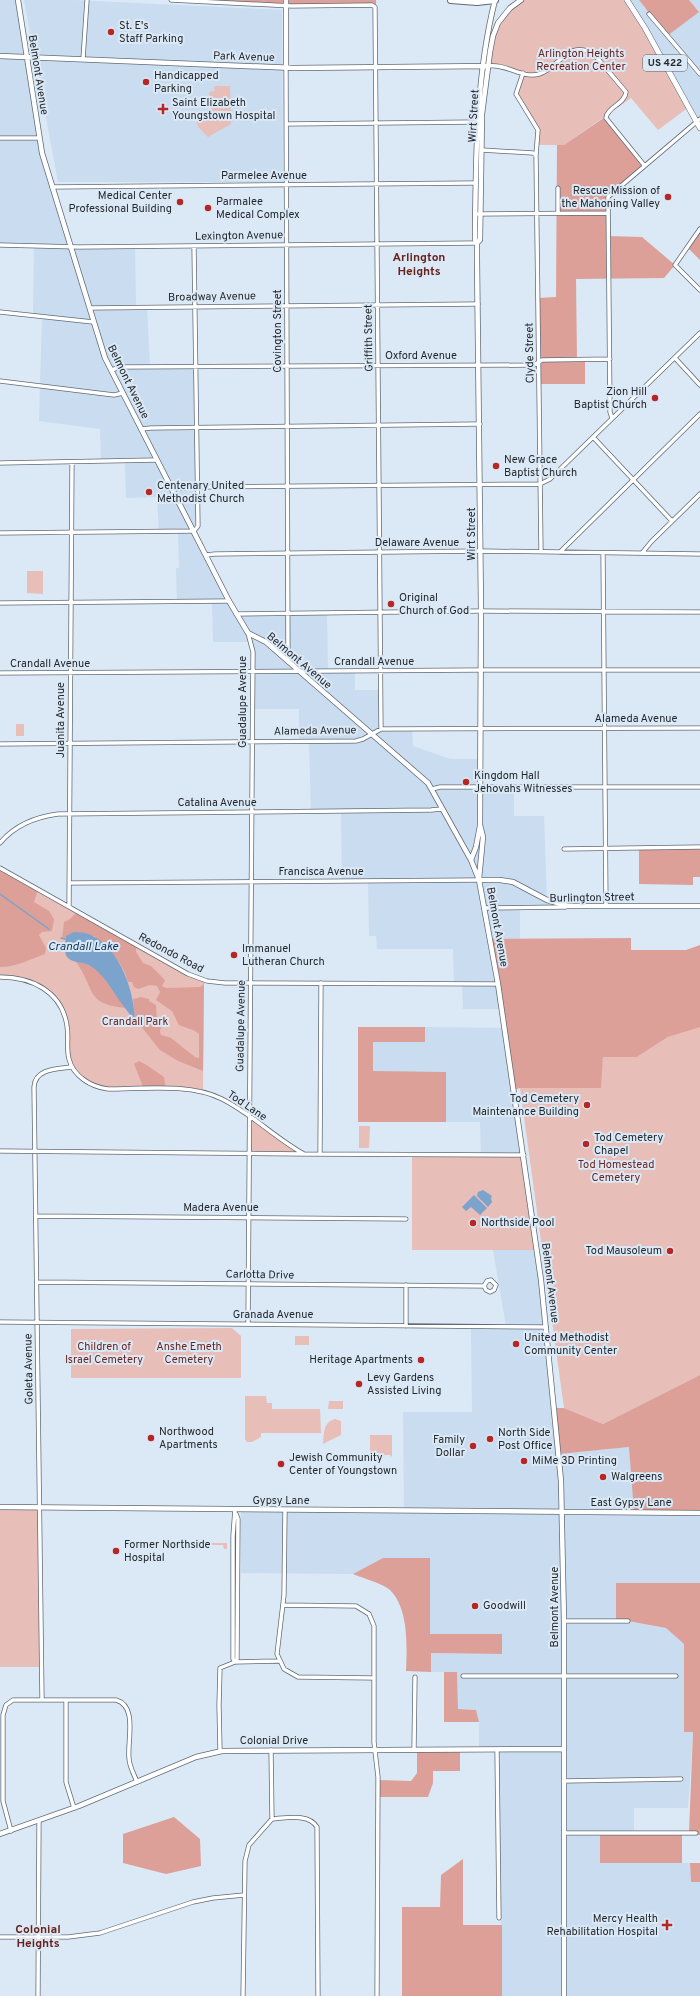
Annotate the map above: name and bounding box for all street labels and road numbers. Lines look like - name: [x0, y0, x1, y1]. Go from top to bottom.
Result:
- street label: Belmont Avenue: [25, 34, 51, 116]
- street label: Park Avenue: [213, 49, 275, 65]
- road number: US 422: [643, 55, 687, 71]
- street label: Wirt Street: [466, 89, 482, 143]
- street label: Parmelee Avenue: [221, 169, 307, 183]
- street label: Lexington Avenue: [195, 228, 283, 244]
- street label: Broadway Avenue: [168, 289, 256, 305]
- street label: Covington Street: [271, 289, 285, 373]
- street label: Griffith Street: [361, 304, 377, 372]
- street label: Clyde Street: [522, 323, 538, 383]
- street label: Belmont Avenue: [104, 343, 152, 421]
- street label: Oxford Avenue: [385, 349, 457, 363]
- street label: Wirt Street: [465, 507, 479, 561]
- street label: Delaware Avenue: [375, 536, 459, 550]
- street label: Belmont Avenue: [264, 630, 335, 692]
- street label: Crandall Avenue: [334, 655, 414, 669]
- street label: Guadalupe Avenue: [236, 656, 250, 748]
- street label: Crandall Avenue: [10, 657, 90, 671]
- street label: Juanita Avenue: [54, 682, 68, 758]
- street label: Alameda Avenue: [595, 712, 677, 726]
- street label: Alameda Avenue: [274, 723, 357, 739]
- street label: Catalina Avenue: [177, 796, 257, 810]
- street label: Francisca Avenue: [278, 865, 364, 879]
- street label: Belmont Avenue: [483, 886, 511, 968]
- street label: Burlington Street: [549, 890, 635, 906]
- street label: Redondo Road: [136, 930, 206, 976]
- street label: Guadalupe Avenue: [233, 980, 249, 1072]
- street label: Tod Lane: [224, 1088, 270, 1124]
- street label: Madera Avenue: [183, 1201, 259, 1215]
- street label: Belmont Avenue: [538, 1242, 562, 1324]
- street label: Carlotta Drive: [226, 1267, 295, 1283]
- street label: Granada Avenue: [233, 1308, 313, 1322]
- street label: Goleta Avenue: [21, 1333, 37, 1405]
- street label: Gypsy Lane: [252, 1494, 310, 1508]
- street label: East Gypsy Lane: [590, 1496, 672, 1510]
- street label: Belmont Avenue: [548, 1567, 562, 1647]
- street label: Colonial Drive: [240, 1734, 308, 1748]

